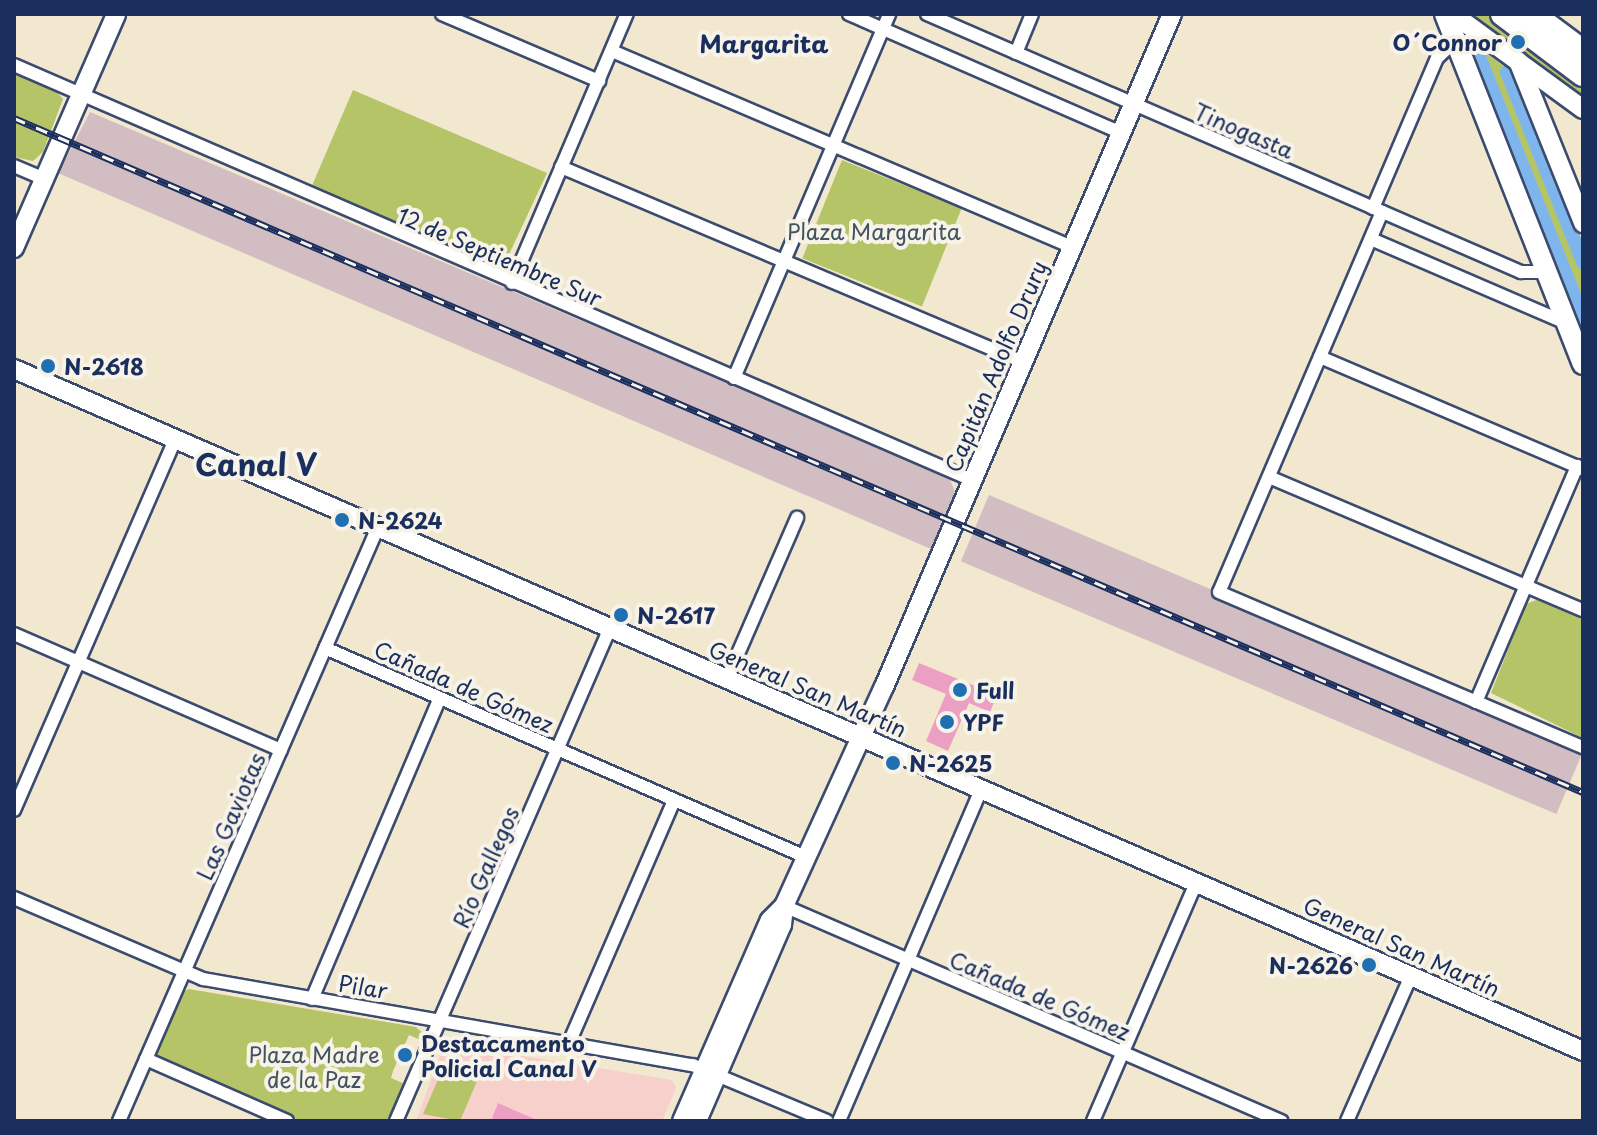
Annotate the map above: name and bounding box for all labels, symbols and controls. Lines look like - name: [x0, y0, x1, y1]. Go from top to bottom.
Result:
- place label: O´Connor: [1392, 29, 1502, 55]
- district label: Margarita: [700, 30, 828, 58]
- marker: O´Connor: [1509, 33, 1527, 51]
- street label: Tinogasta: [1190, 97, 1298, 163]
- street label: 12 de Septiembre Sur: [390, 199, 610, 313]
- park label: Plaza Margarita: [787, 218, 961, 244]
- street label: Capitán Adolfo Drury: [938, 255, 1052, 477]
- place label: N-2618: [64, 353, 144, 379]
- marker: N-2618: [39, 357, 57, 375]
- district label: Canal V: [196, 446, 316, 482]
- place label: N-2624: [358, 507, 443, 533]
- marker: N-2624: [333, 511, 351, 529]
- place label: N-2617: [637, 602, 715, 628]
- marker: N-2617: [612, 606, 630, 624]
- street label: General San Martín: [705, 634, 911, 742]
- street label: Cañada de Gómez: [370, 635, 558, 737]
- place label: Full: [976, 677, 1014, 703]
- marker: Full: [951, 681, 969, 699]
- place label: YPF: [963, 709, 1004, 735]
- marker: YPF: [938, 713, 956, 731]
- street label: Las Gaviotas: [190, 749, 270, 883]
- place label: N-2625: [909, 750, 993, 776]
- marker: N-2625: [884, 754, 902, 772]
- street label: Río Gallegos: [446, 801, 524, 933]
- street label: General San Martín: [1300, 891, 1504, 1001]
- street label: Cañada de Gómez: [946, 945, 1134, 1045]
- place label: N-2626: [1269, 952, 1353, 978]
- marker: N-2626: [1360, 956, 1378, 974]
- street label: Pilar: [336, 969, 390, 1003]
- place label: Destacamento Policial Canal V: [421, 1029, 596, 1080]
- park label: Plaza Madre de la Paz: [248, 1040, 380, 1092]
- marker: Destacamento Policial Canal V: [396, 1046, 414, 1064]

